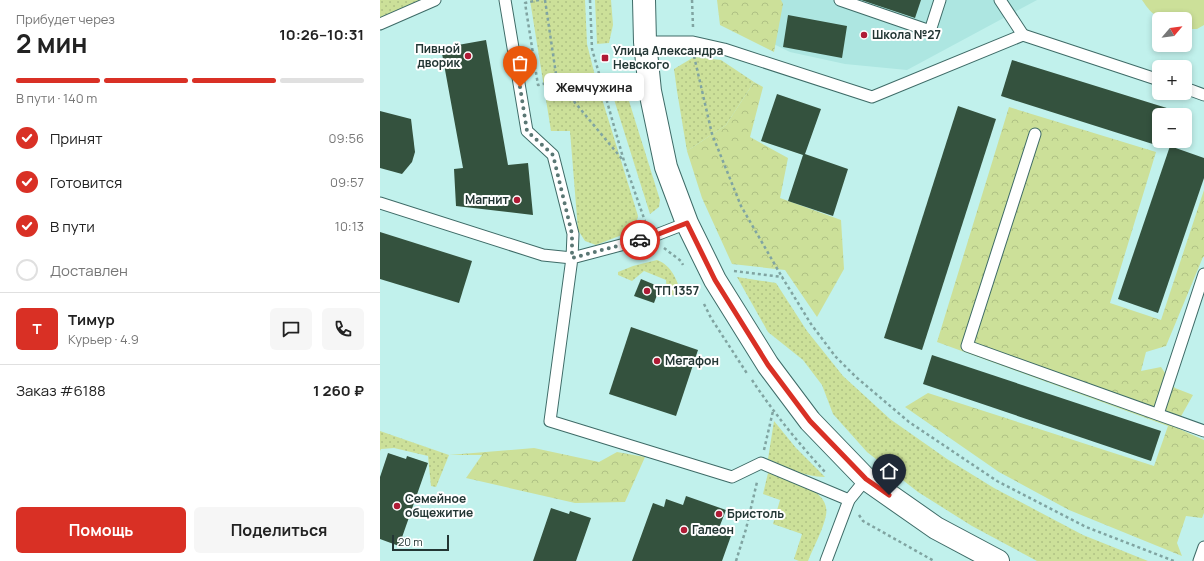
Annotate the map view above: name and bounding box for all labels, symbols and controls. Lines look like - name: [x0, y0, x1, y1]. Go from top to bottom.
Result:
- text: Прибудет через: [16, 10, 115, 28]
- north arrow: [1152, 12, 1192, 52]
- map controls: [1152, 12, 1192, 148]
- text: 10:26–10:31: [279, 24, 364, 45]
- text: 2 мин: [16, 25, 88, 61]
- place label: Школа №27: [872, 26, 941, 43]
- marker: Школа №27: [859, 30, 869, 40]
- place label: Пивной дворик: [415, 40, 461, 71]
- place label: Улица Александра Невского: [613, 42, 723, 73]
- pin: [503, 46, 537, 87]
- marker: Пивной дворик: [463, 51, 473, 61]
- icon: bag: [509, 52, 531, 74]
- marker: Улица Александра Невского: [600, 53, 610, 63]
- button: +: [1152, 60, 1192, 100]
- callout: Жемчужина: [544, 73, 644, 101]
- text: Жемчужина: [556, 78, 632, 96]
- text: В пути · 140 m: [16, 89, 97, 107]
- button: −: [1152, 108, 1192, 148]
- icon: check: [16, 127, 38, 149]
- text: Принят: [50, 128, 103, 149]
- text: 09:56: [329, 129, 364, 147]
- icon: check: [16, 171, 38, 193]
- text: Готовится: [50, 172, 122, 193]
- text: 09:57: [330, 173, 364, 191]
- place label: Магнит: [465, 191, 510, 208]
- marker: Магнит: [512, 195, 522, 205]
- icon: check: [16, 215, 38, 237]
- text: В пути: [50, 216, 95, 237]
- text: 10:13: [335, 217, 364, 235]
- courier: [620, 220, 660, 260]
- icon: car: [629, 229, 651, 251]
- text: Доставлен: [50, 260, 128, 281]
- place label: ТП 1357: [655, 282, 699, 299]
- marker: ТП 1357: [642, 286, 652, 296]
- button: chat: [270, 308, 312, 350]
- button: phone: [322, 308, 364, 350]
- text: Тимур: [68, 309, 115, 330]
- text: Т: [32, 318, 42, 339]
- text: Курьер · 4.9: [68, 330, 139, 348]
- place label: Мегафон: [665, 352, 719, 369]
- marker: Мегафон: [652, 356, 662, 366]
- text: Заказ #6188: [16, 380, 106, 401]
- text: 1 260 ₽: [313, 380, 364, 401]
- pin: [872, 454, 906, 495]
- icon: home: [878, 460, 900, 482]
- place label: Семейное общежитие: [405, 490, 473, 521]
- marker: Семейное общежитие: [392, 501, 402, 511]
- place label: Бристоль: [727, 505, 784, 522]
- button: Помощь: [16, 507, 186, 553]
- button: Поделиться: [194, 507, 364, 553]
- marker: Бристоль: [714, 509, 724, 519]
- place label: Галеон: [692, 521, 734, 538]
- marker: Галеон: [679, 525, 689, 535]
- scale bar: [392, 533, 449, 552]
- text: 20 m: [398, 534, 423, 549]

